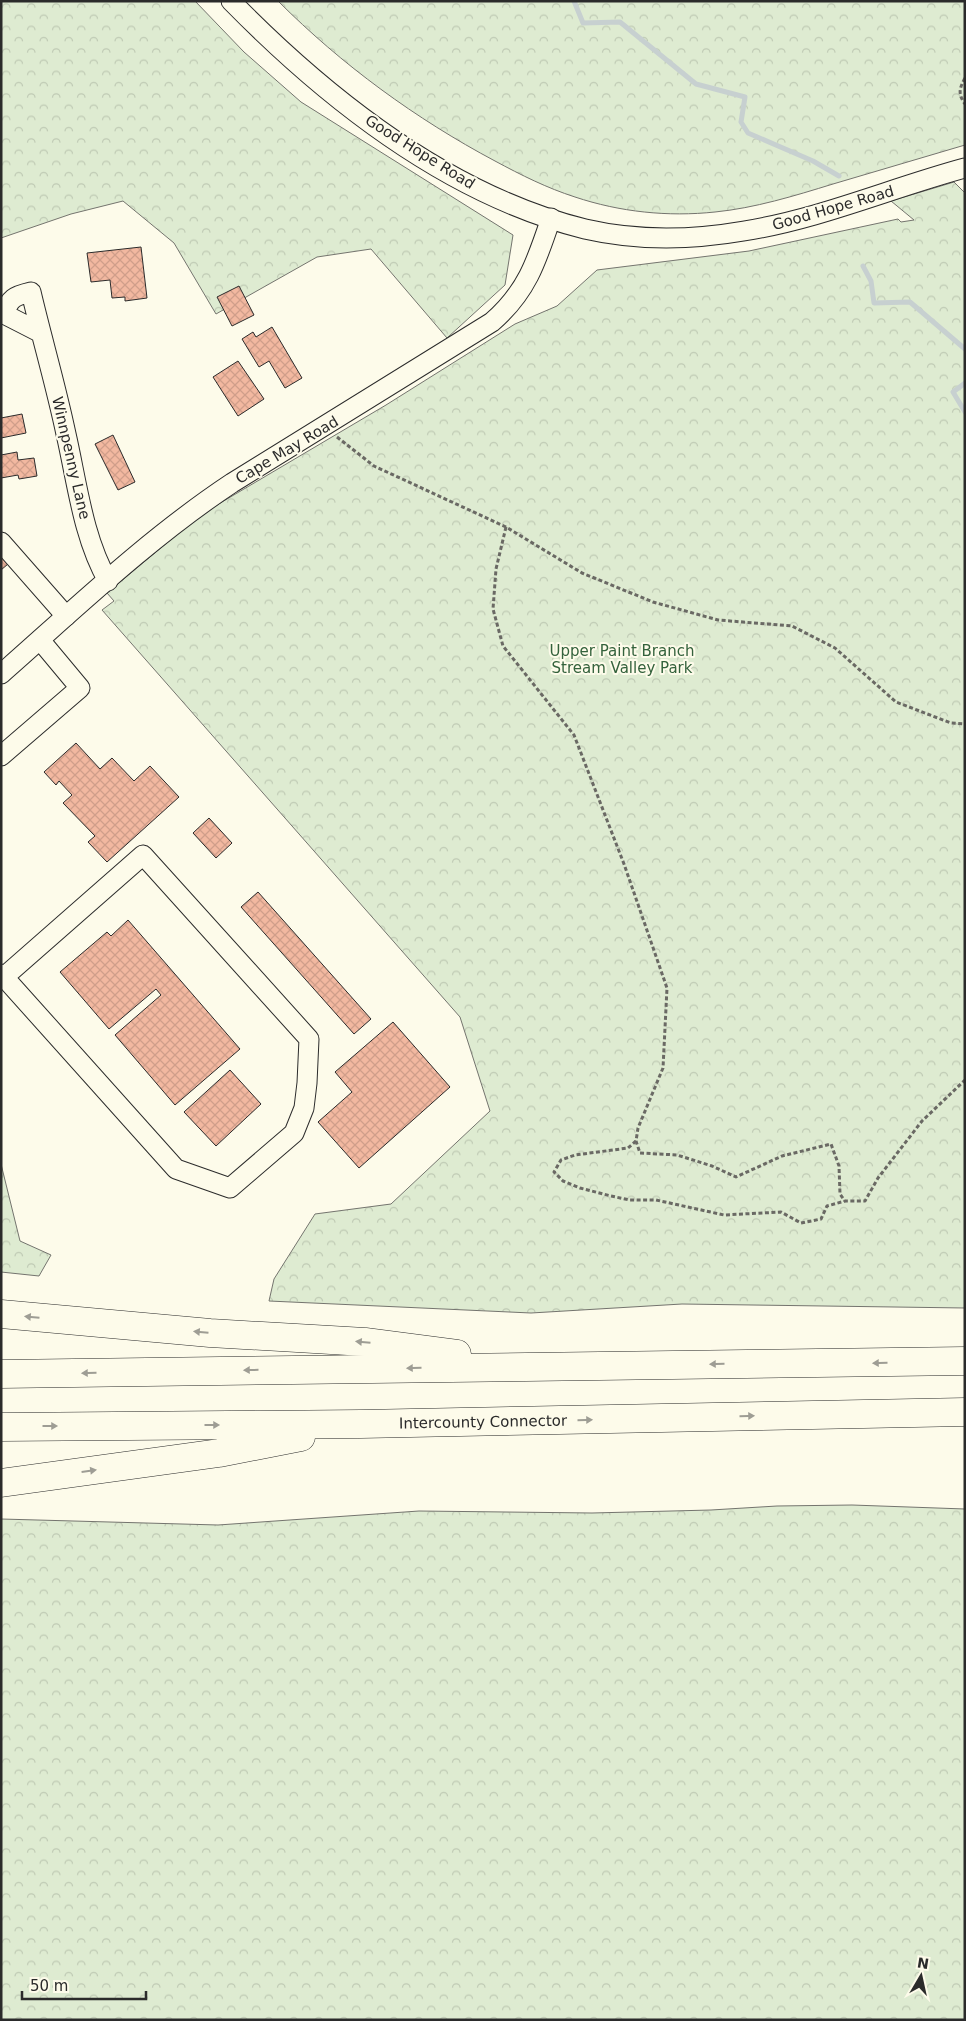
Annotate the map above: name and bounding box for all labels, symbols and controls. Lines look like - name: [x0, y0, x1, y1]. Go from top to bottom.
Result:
- street label: Good Hope Road: [362, 111, 478, 193]
- street label: Good Hope Road: [770, 182, 896, 234]
- street label: Winnpenny Lane: [48, 395, 94, 521]
- street label: Cape May Road: [232, 412, 342, 488]
- park label: Upper Paint Branch Stream Valley Park: [550, 642, 694, 677]
- one-way arrow: [24, 1313, 40, 1321]
- one-way arrow: [192, 1328, 208, 1336]
- one-way arrow: [355, 1337, 371, 1345]
- one-way arrow: [871, 1359, 887, 1367]
- one-way arrow: [709, 1360, 725, 1368]
- one-way arrow: [406, 1364, 422, 1372]
- one-way arrow: [243, 1366, 259, 1374]
- one-way arrow: [81, 1369, 97, 1377]
- street label: Intercounty Connector: [399, 1412, 568, 1432]
- one-way arrow: [740, 1412, 756, 1420]
- one-way arrow: [577, 1415, 593, 1423]
- one-way arrow: [205, 1421, 221, 1429]
- one-way arrow: [42, 1422, 58, 1430]
- one-way arrow: [82, 1467, 98, 1475]
- north arrow: [896, 1951, 946, 2001]
- text: N: [916, 1954, 930, 1972]
- scale bar: [22, 1968, 146, 2000]
- text: 50 m: [30, 1977, 68, 1995]

